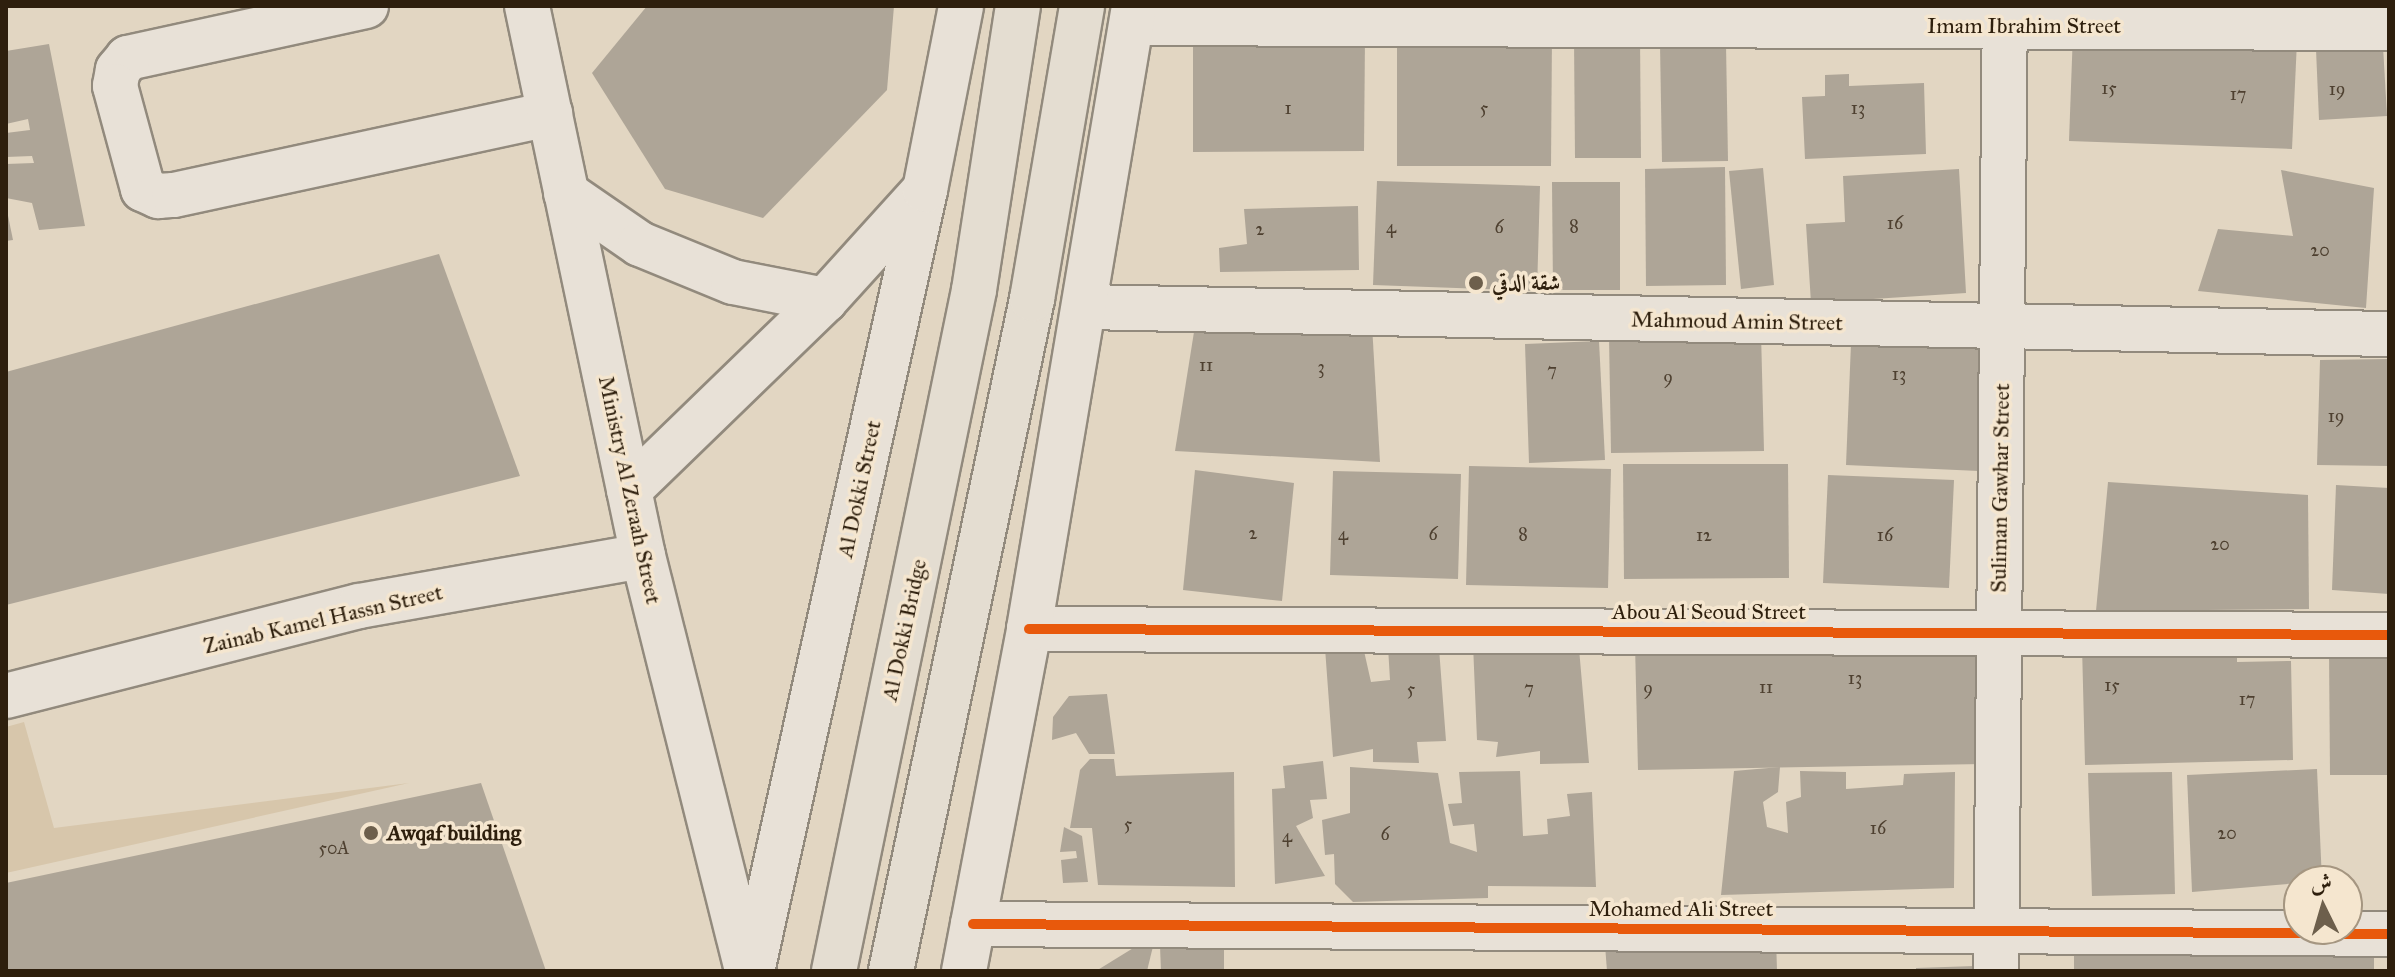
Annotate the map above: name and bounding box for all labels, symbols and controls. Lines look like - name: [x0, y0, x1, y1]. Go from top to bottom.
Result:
- street label: Imam Ibrahim Street: [1927, 13, 2121, 39]
- house number: 15: [2101, 77, 2117, 99]
- house number: 19: [2329, 78, 2345, 100]
- house number: 17: [2230, 83, 2246, 105]
- house number: 1: [1284, 97, 1292, 119]
- house number: 5: [1480, 97, 1488, 119]
- house number: 13: [1851, 97, 1865, 119]
- house number: 16: [1887, 212, 1903, 234]
- house number: 8: [1569, 215, 1579, 237]
- house number: 4: [1386, 216, 1396, 238]
- house number: 6: [1494, 216, 1504, 238]
- house number: 2: [1256, 218, 1264, 240]
- house number: 20: [2310, 239, 2330, 261]
- place label: شقة الدقي: [1492, 270, 1560, 296]
- marker: شقة الدقي: [1467, 274, 1485, 292]
- street label: Mahmoud Amin Street: [1631, 306, 1843, 336]
- house number: 11: [1199, 354, 1213, 376]
- house number: 3: [1317, 356, 1325, 378]
- house number: 7: [1547, 359, 1557, 381]
- house number: 13: [1892, 363, 1906, 385]
- house number: 9: [1663, 366, 1673, 388]
- street label: Ministry Al Zeraah Street: [593, 373, 667, 607]
- street label: Suliman Gawhar Street: [1985, 383, 2015, 593]
- house number: 19: [2328, 405, 2344, 427]
- street label: Al Dokki Street: [832, 418, 886, 560]
- house number: 2: [1249, 522, 1257, 544]
- house number: 4: [1338, 523, 1348, 545]
- house number: 6: [1428, 523, 1438, 545]
- house number: 8: [1518, 523, 1528, 545]
- house number: 12: [1696, 524, 1712, 546]
- house number: 16: [1877, 524, 1893, 546]
- house number: 20: [2210, 533, 2230, 555]
- street label: Al Dokki Bridge: [876, 557, 932, 703]
- street label: Zainab Kamel Hassn Street: [201, 579, 445, 659]
- street label: Abou Al Seoud Street: [1612, 599, 1806, 625]
- house number: 13: [1848, 667, 1862, 689]
- house number: 15: [2104, 674, 2120, 696]
- house number: 11: [1759, 676, 1773, 698]
- house number: 7: [1524, 677, 1534, 699]
- house number: 9: [1643, 677, 1653, 699]
- house number: 5: [1407, 678, 1415, 700]
- house number: 17: [2239, 688, 2255, 710]
- house number: 5: [1124, 813, 1132, 835]
- house number: 16: [1870, 817, 1886, 839]
- place label: Awqaf building: [387, 820, 521, 846]
- house number: 20: [2217, 822, 2237, 844]
- house number: 6: [1380, 823, 1390, 845]
- marker: Awqaf building: [362, 824, 380, 842]
- house number: 4: [1282, 825, 1292, 847]
- house number: 50A: [319, 837, 349, 859]
- north arrow: [2283, 865, 2363, 945]
- text: ش: [2309, 868, 2333, 897]
- street label: Mohamed Ali Street: [1589, 896, 1773, 922]

